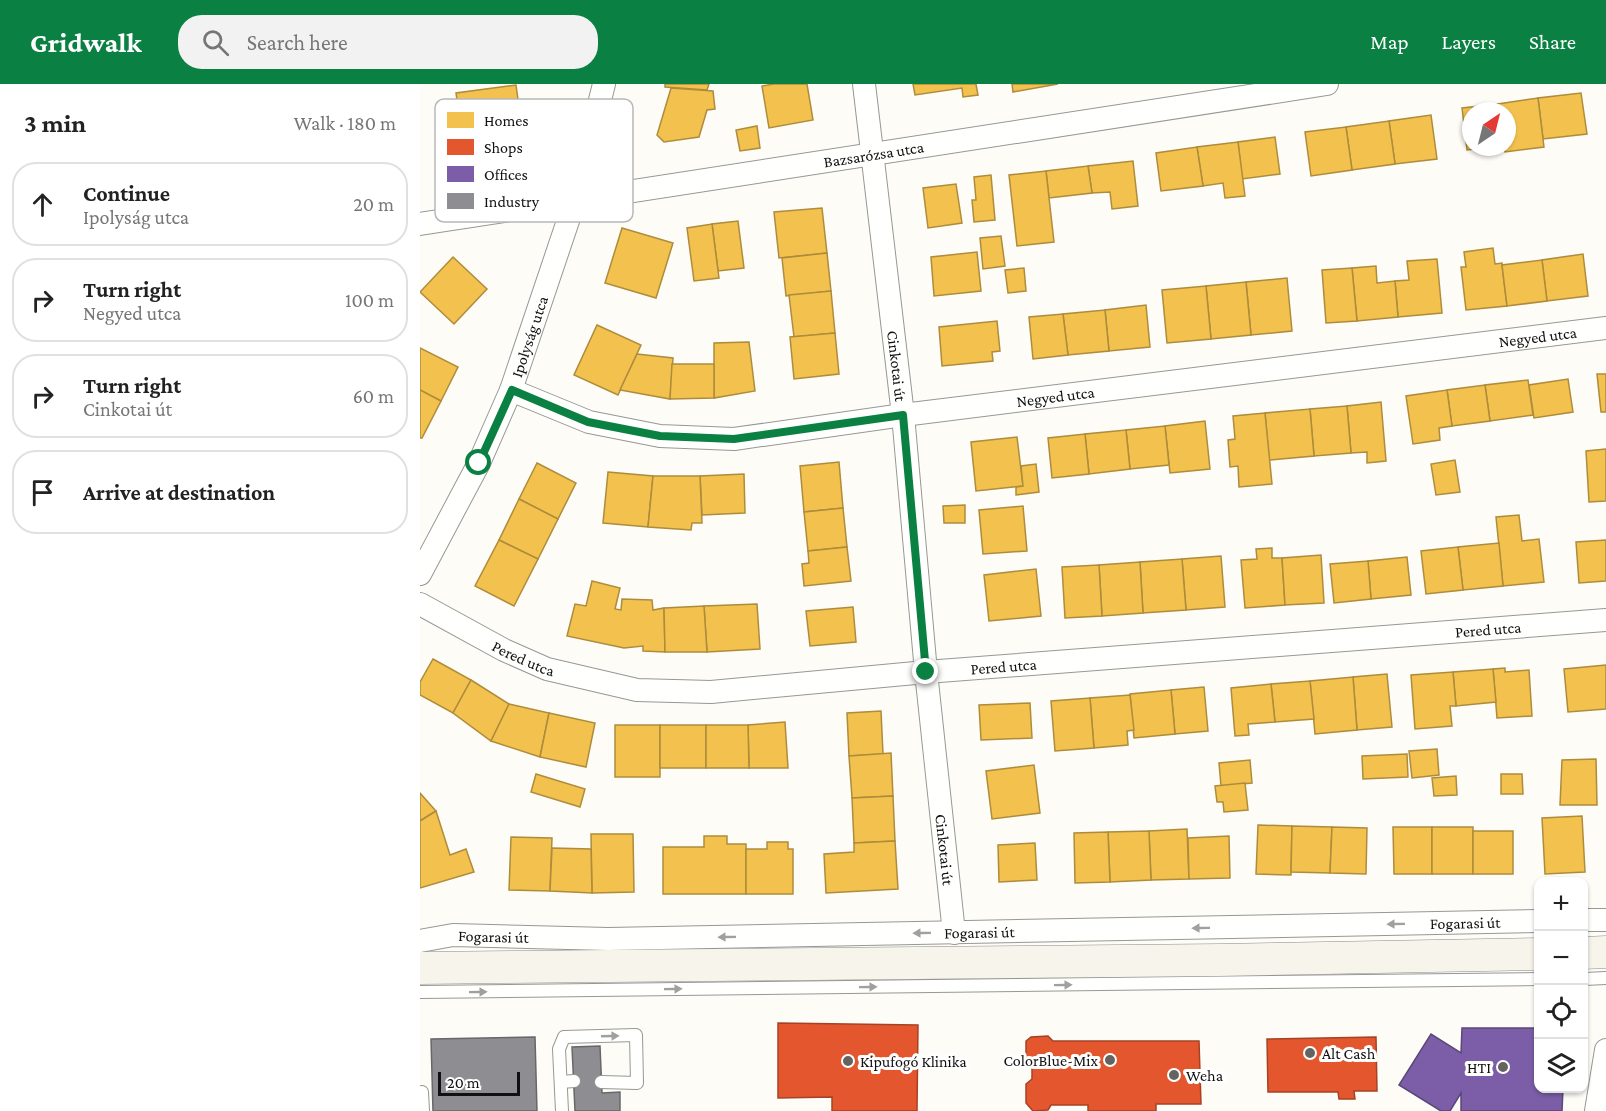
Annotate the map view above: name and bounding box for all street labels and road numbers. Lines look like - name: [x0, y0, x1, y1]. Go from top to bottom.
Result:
- street label: Bazsarózsa utca: [822, 138, 925, 170]
- street label: Ipolyság utca: [507, 293, 551, 379]
- street label: Negyed utca: [1498, 323, 1578, 350]
- street label: Cinkotai út: [885, 330, 910, 403]
- street label: Negyed utca: [1015, 383, 1096, 409]
- street label: Pered utca: [1455, 618, 1522, 640]
- street label: Pered utca: [489, 637, 557, 679]
- street label: Pered utca: [970, 655, 1038, 677]
- street label: Cinkotai út: [933, 813, 957, 887]
- street label: Fogarasi út: [1430, 913, 1501, 932]
- street label: Fogarasi út: [944, 923, 1015, 942]
- street label: Fogarasi út: [458, 927, 530, 945]

